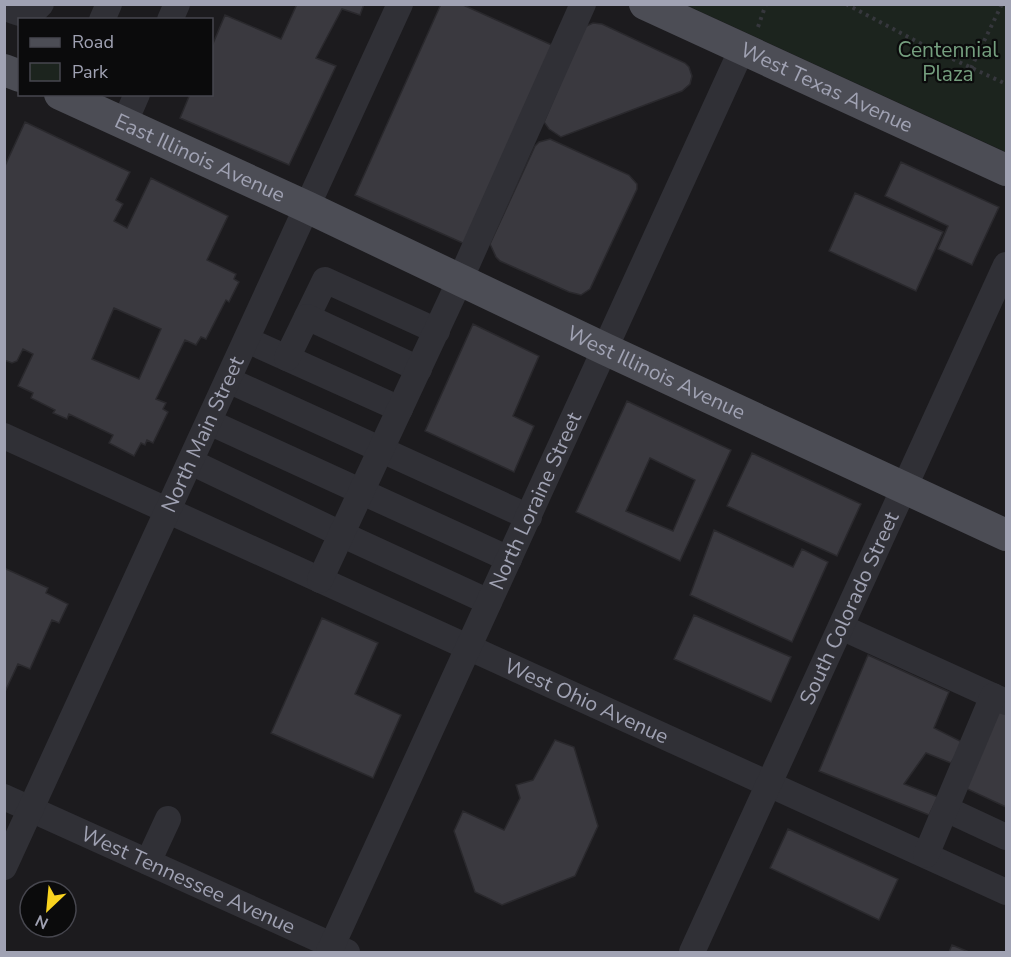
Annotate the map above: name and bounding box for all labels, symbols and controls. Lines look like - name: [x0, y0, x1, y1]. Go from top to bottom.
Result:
- legend: [18, 18, 213, 96]
- text: Road: [72, 30, 114, 54]
- street label: West Texas Avenue: [736, 36, 918, 139]
- park label: Centennial Plaza: [898, 36, 999, 88]
- text: Park: [72, 60, 109, 84]
- street label: East Illinois Avenue: [110, 107, 290, 209]
- street label: West Illinois Avenue: [562, 319, 750, 426]
- street label: North Main Street: [155, 351, 251, 517]
- street label: North Loraine Street: [483, 407, 588, 594]
- street label: South Colorado Street: [793, 507, 906, 709]
- street label: West Ohio Avenue: [500, 652, 673, 751]
- street label: West Tennessee Avenue: [76, 820, 300, 941]
- north arrow: [18, 879, 78, 939]
- text: N: [32, 909, 52, 934]

